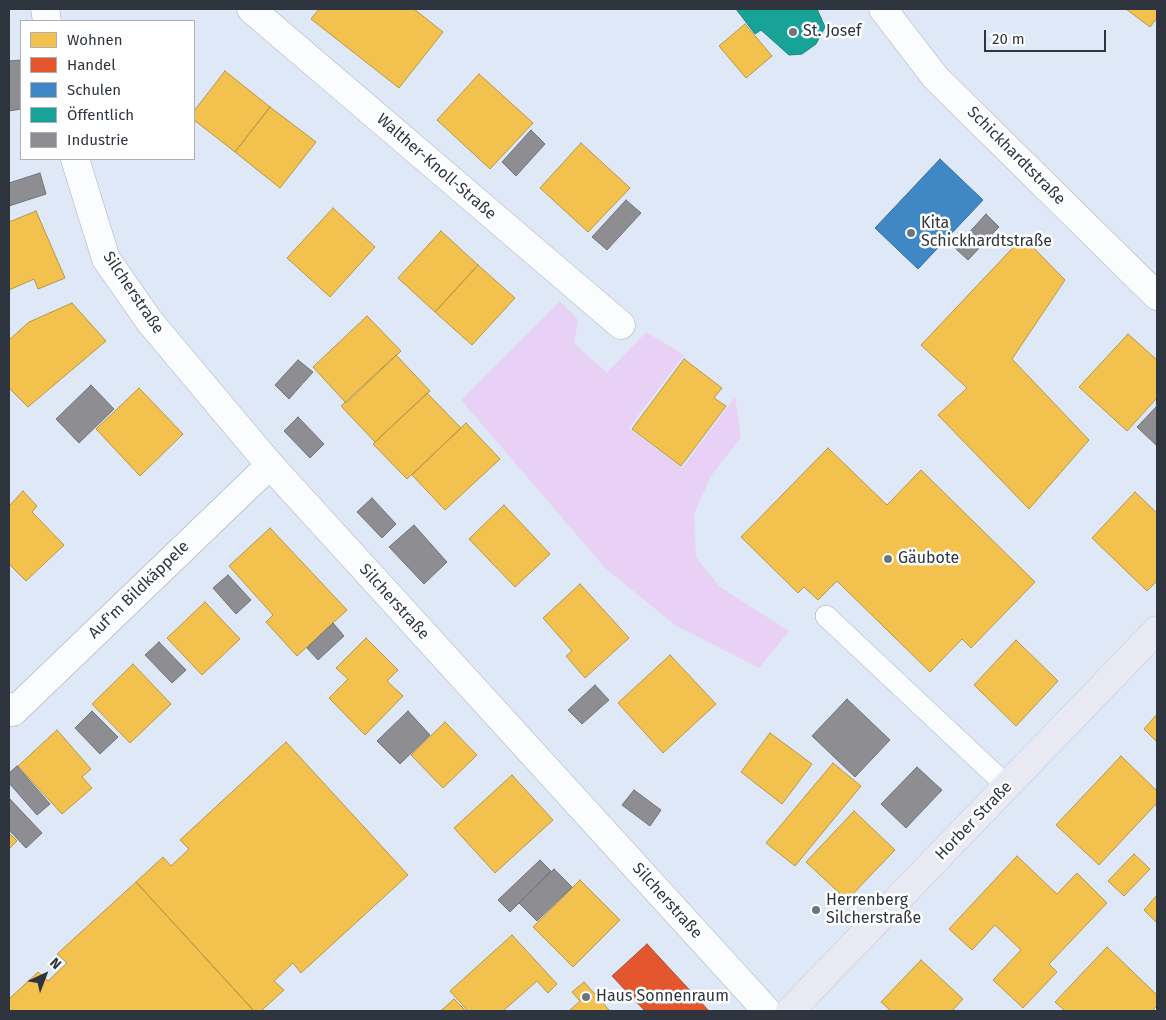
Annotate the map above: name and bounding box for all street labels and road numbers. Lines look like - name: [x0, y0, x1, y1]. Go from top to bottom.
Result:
- street label: Schickhardtstraße: [963, 103, 1069, 209]
- street label: Walther-Knoll-Straße: [372, 110, 500, 224]
- street label: Silcherstraße: [98, 248, 168, 338]
- street label: Auf'm Bildkäppele: [85, 537, 193, 643]
- street label: Silcherstraße: [355, 560, 433, 644]
- street label: Horber Straße: [932, 778, 1016, 864]
- street label: Silcherstraße: [628, 859, 706, 943]

